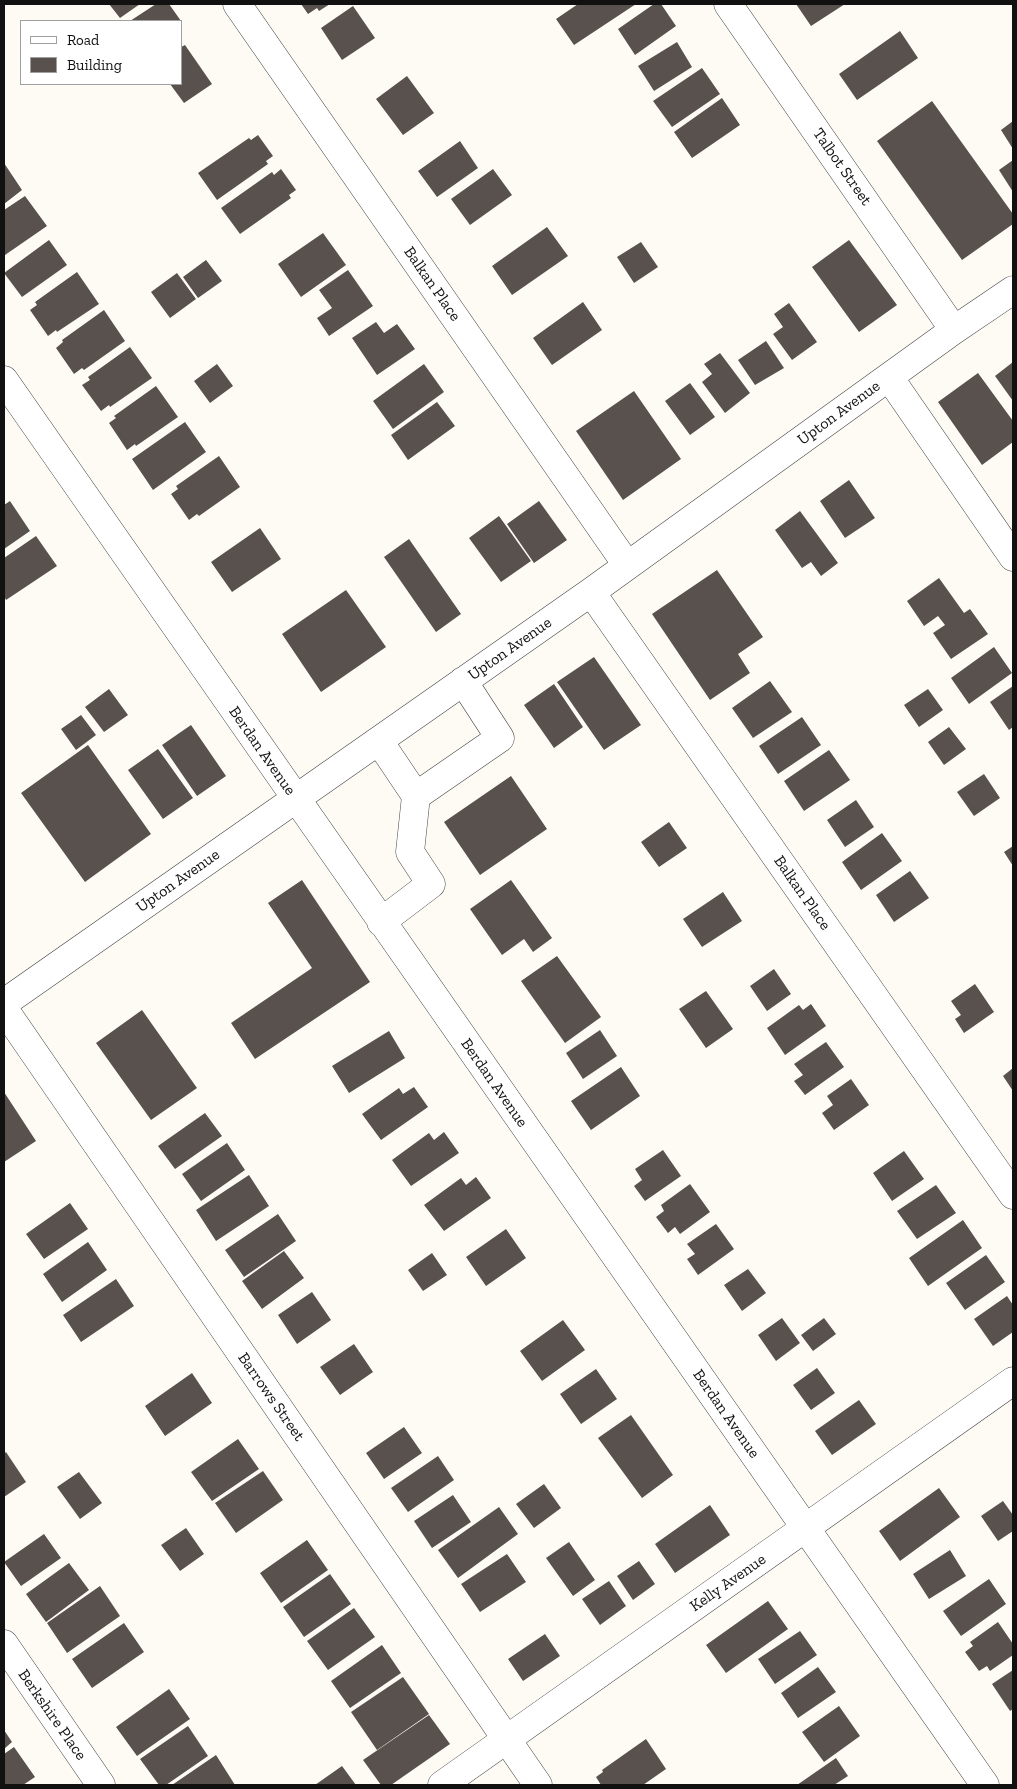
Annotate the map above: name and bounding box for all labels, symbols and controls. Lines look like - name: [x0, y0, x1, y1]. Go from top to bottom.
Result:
- legend: [20, 20, 182, 85]
- text: Road: [67, 31, 99, 49]
- text: Building: [67, 56, 122, 74]
- street label: Talbot Street: [808, 125, 876, 209]
- street label: Balkan Place: [399, 243, 465, 325]
- street label: Upton Avenue: [794, 377, 884, 449]
- street label: Upton Avenue: [465, 613, 555, 685]
- street label: Berdan Avenue: [224, 703, 300, 799]
- street label: Upton Avenue: [133, 845, 223, 917]
- street label: Balkan Place: [769, 852, 835, 934]
- street label: Berdan Avenue: [456, 1035, 532, 1131]
- street label: Barrows Street: [233, 1349, 309, 1445]
- street label: Berdan Avenue: [688, 1366, 764, 1462]
- street label: Kelly Avenue: [686, 1550, 770, 1616]
- street label: Berkshire Place: [14, 1666, 90, 1764]

